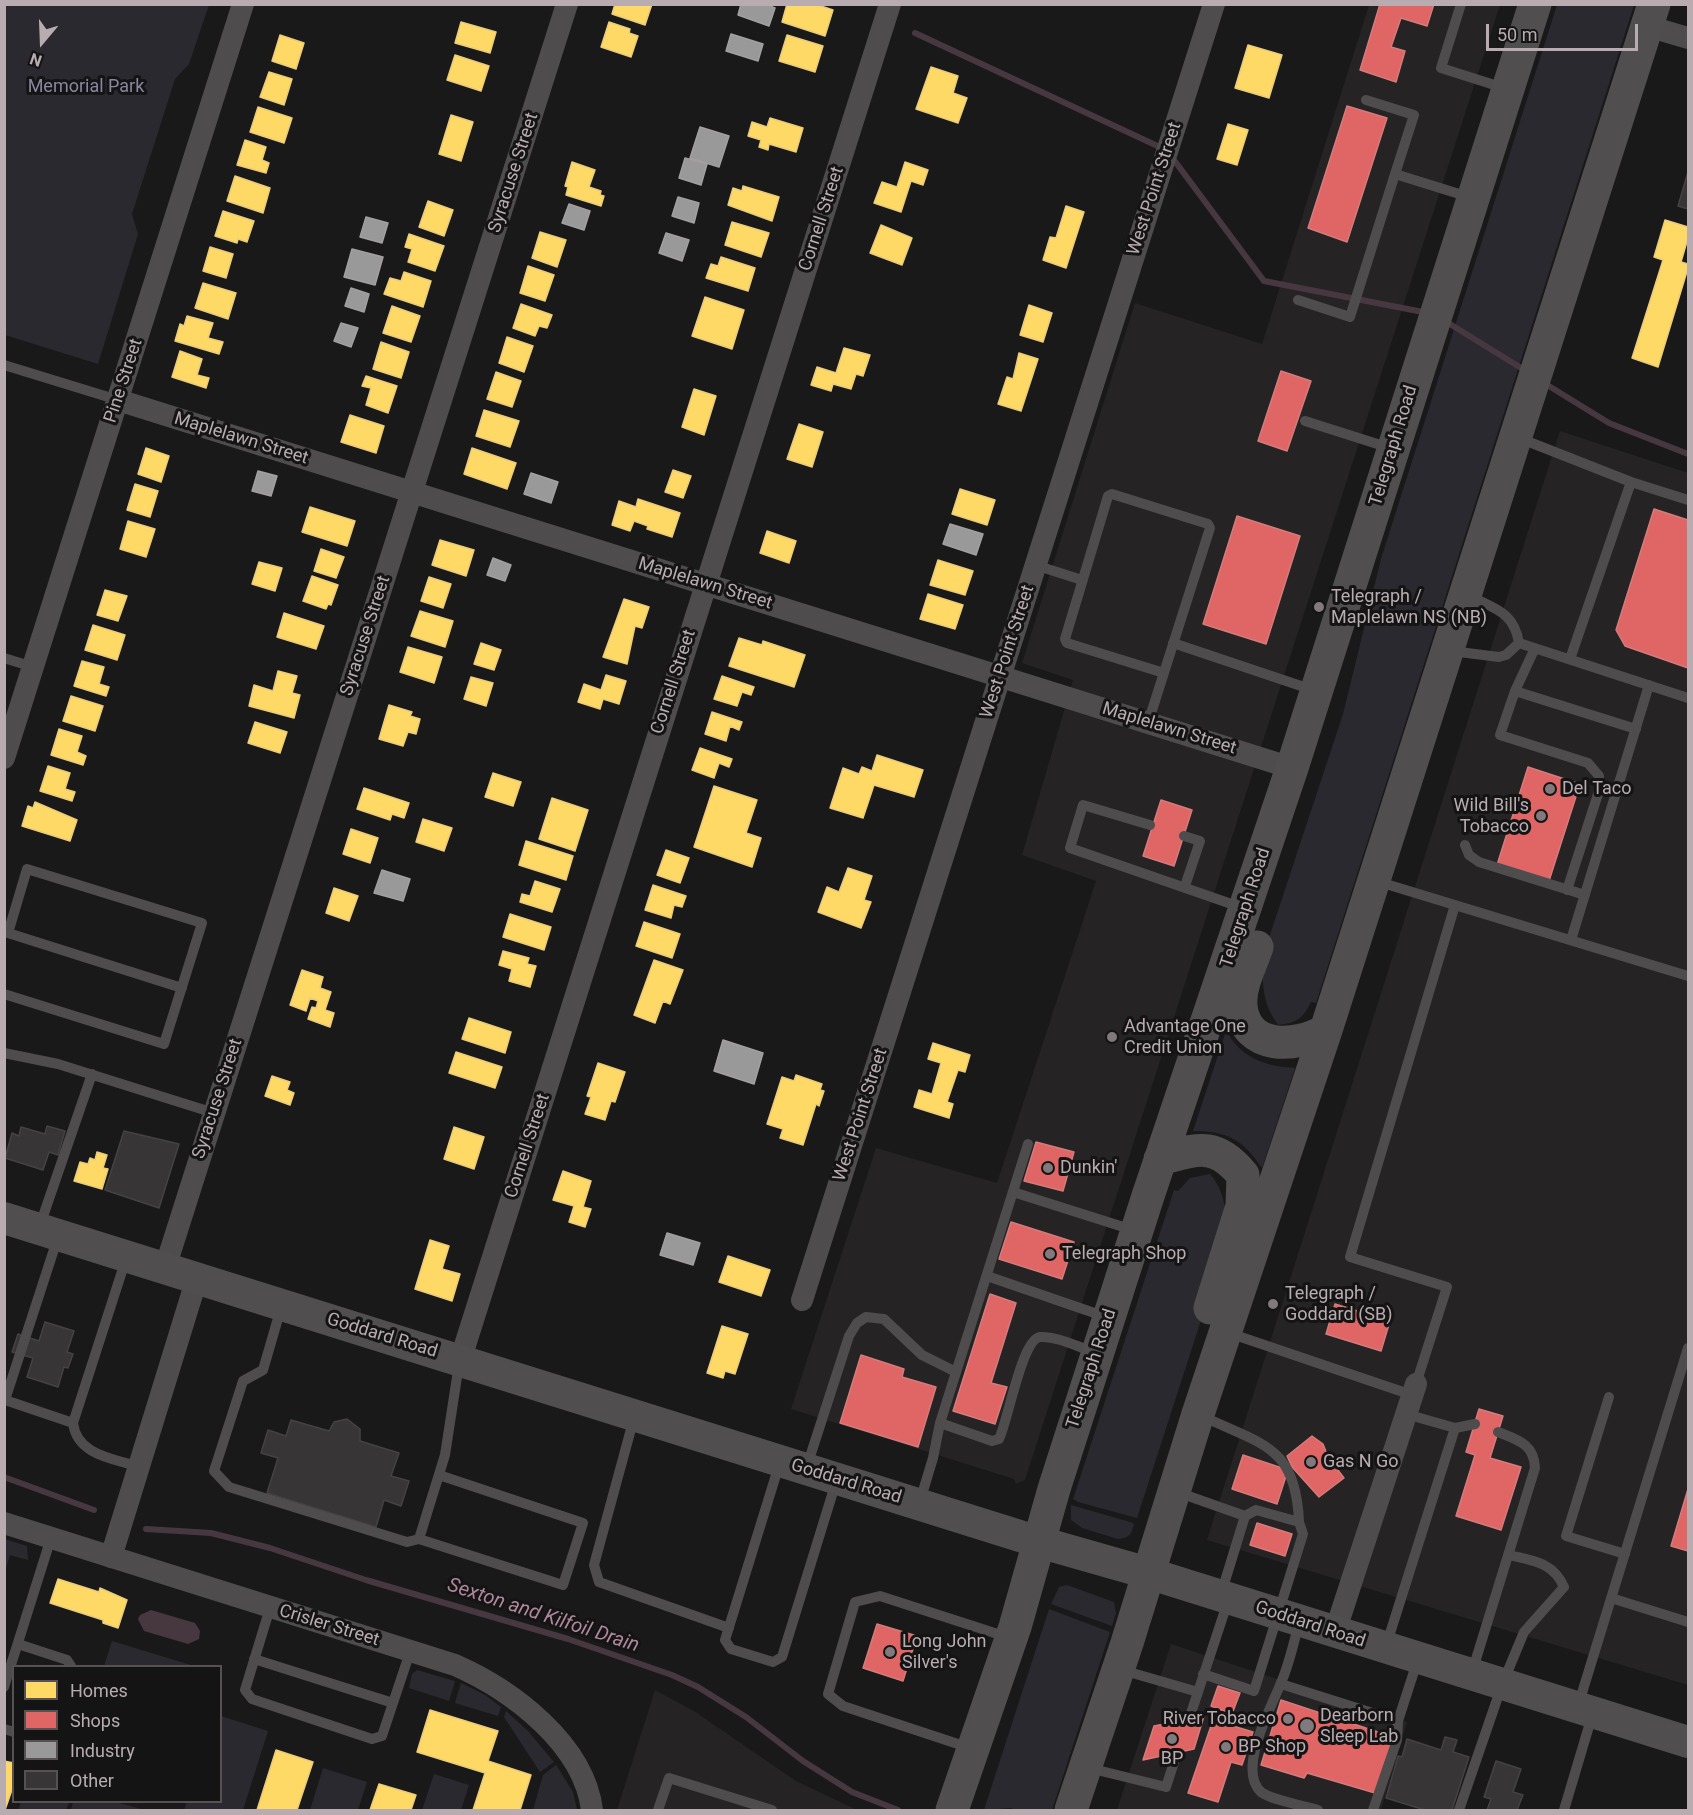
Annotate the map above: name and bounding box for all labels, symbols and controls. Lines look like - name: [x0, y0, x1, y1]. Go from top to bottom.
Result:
- north arrow: [12, 12, 72, 72]
- scale bar: [1489, 12, 1640, 50]
- text: 50 m: [1497, 24, 1537, 45]
- text: N: [28, 49, 44, 70]
- park label: Memorial Park: [28, 76, 144, 98]
- street label: Syracuse Street: [484, 110, 544, 236]
- street label: West Point Street: [1123, 120, 1187, 258]
- street label: Cornell Street: [795, 164, 849, 274]
- street label: Pine Street: [100, 336, 148, 426]
- street label: Telegraph Road: [1365, 383, 1423, 509]
- street label: Maplelawn Street: [171, 408, 311, 470]
- street label: Maplelawn Street: [635, 553, 775, 615]
- street label: Syracuse Street: [336, 573, 396, 699]
- street label: West Point Street: [976, 583, 1040, 721]
- place label: Telegraph / Maplelawn NS (NB): [1331, 586, 1487, 628]
- marker: Telegraph / Maplelawn NS (NB): [1312, 600, 1326, 614]
- street label: Cornell Street: [647, 627, 701, 737]
- street label: Maplelawn Street: [1099, 698, 1239, 760]
- place label: Del Taco: [1562, 778, 1631, 800]
- marker: Del Taco: [1543, 782, 1557, 796]
- place label: Wild Bill's Tobacco: [1454, 795, 1529, 838]
- marker: Wild Bill's Tobacco: [1534, 809, 1548, 823]
- street label: Telegraph Road: [1216, 845, 1276, 971]
- place label: Advantage One Credit Union: [1124, 1016, 1246, 1058]
- marker: Advantage One Credit Union: [1105, 1030, 1119, 1044]
- street label: Syracuse Street: [188, 1036, 248, 1162]
- street label: West Point Street: [829, 1046, 893, 1184]
- street label: Cornell Street: [501, 1091, 555, 1201]
- place label: Dunkin': [1060, 1157, 1117, 1179]
- marker: Dunkin': [1041, 1161, 1055, 1175]
- place label: Telegraph Shop: [1062, 1243, 1186, 1265]
- marker: Telegraph Shop: [1043, 1247, 1057, 1261]
- place label: Telegraph / Goddard (SB): [1285, 1283, 1392, 1326]
- marker: Telegraph / Goddard (SB): [1266, 1297, 1280, 1311]
- street label: Telegraph Road: [1062, 1306, 1122, 1432]
- street label: Goddard Road: [324, 1309, 440, 1363]
- place label: Gas N Go: [1323, 1451, 1399, 1473]
- street label: Goddard Road: [788, 1455, 904, 1509]
- marker: Gas N Go: [1304, 1455, 1318, 1469]
- water label: Sexton and Kilfoil Drain: [444, 1574, 642, 1658]
- street label: Goddard Road: [1252, 1597, 1368, 1653]
- street label: Crisler Street: [276, 1601, 382, 1651]
- place label: Long John Silver's: [902, 1631, 987, 1674]
- marker: Long John Silver's: [883, 1645, 897, 1659]
- legend: [12, 1665, 222, 1803]
- text: Homes: [70, 1680, 128, 1701]
- place label: Dearborn Sleep Lab: [1320, 1705, 1398, 1748]
- place label: River Tobacco: [1163, 1708, 1276, 1730]
- text: Shops: [70, 1710, 120, 1731]
- marker: River Tobacco: [1281, 1712, 1295, 1726]
- marker: Dearborn Sleep Lab: [1298, 1717, 1316, 1735]
- marker: BP: [1165, 1732, 1179, 1746]
- place label: BP Shop: [1238, 1736, 1306, 1758]
- text: Industry: [70, 1740, 135, 1761]
- marker: BP Shop: [1219, 1740, 1233, 1754]
- place label: BP: [1161, 1748, 1183, 1770]
- text: Other: [70, 1770, 114, 1791]

